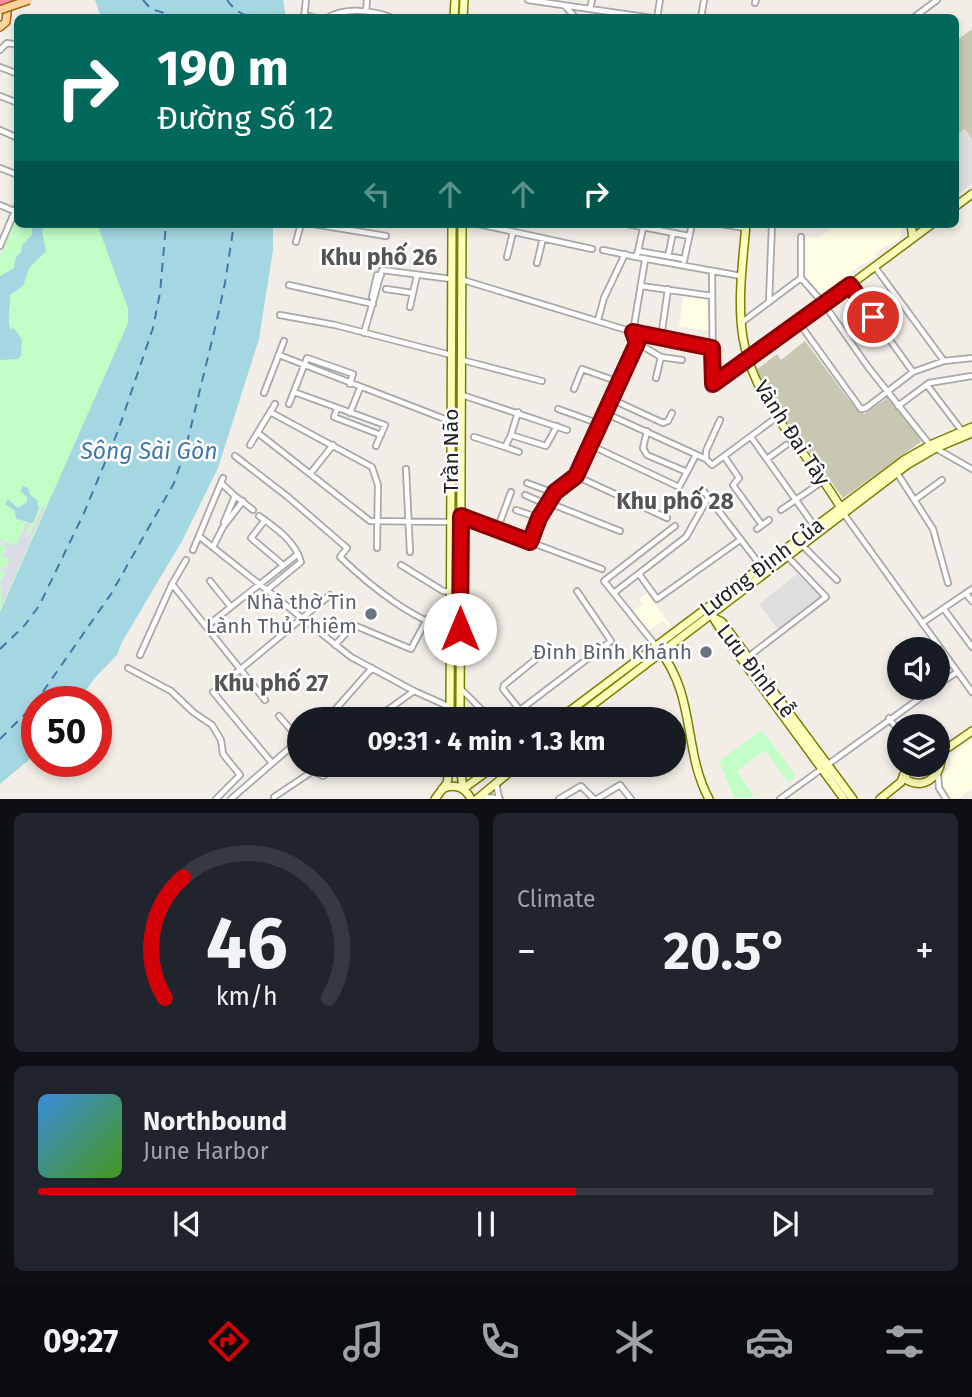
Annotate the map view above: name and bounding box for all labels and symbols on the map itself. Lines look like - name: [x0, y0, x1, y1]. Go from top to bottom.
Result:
- district label: Khu phố 26: [320, 241, 438, 271]
- pin: [843, 287, 903, 347]
- street label: Vành Đai Tây: [748, 376, 836, 491]
- street label: Trần Não: [438, 409, 464, 493]
- water label: Sông Sài Gòn: [79, 437, 218, 465]
- district label: Khu phố 28: [616, 485, 734, 515]
- street label: Lương Định Của: [695, 512, 829, 622]
- place label: Nhà thờ Tin Lành Thủ Thiêm: [206, 589, 357, 639]
- position arrow: [423, 592, 497, 666]
- marker: Nhà thờ Tin Lành Thủ Thiêm: [363, 606, 379, 622]
- street label: Lưu Đình Lễ: [711, 619, 801, 723]
- place label: Đình Bình Khánh: [533, 639, 692, 665]
- marker: Đình Bình Khánh: [698, 644, 714, 660]
- district label: Khu phố 27: [214, 667, 329, 697]
- speed limit sign: 50: [21, 686, 112, 777]

